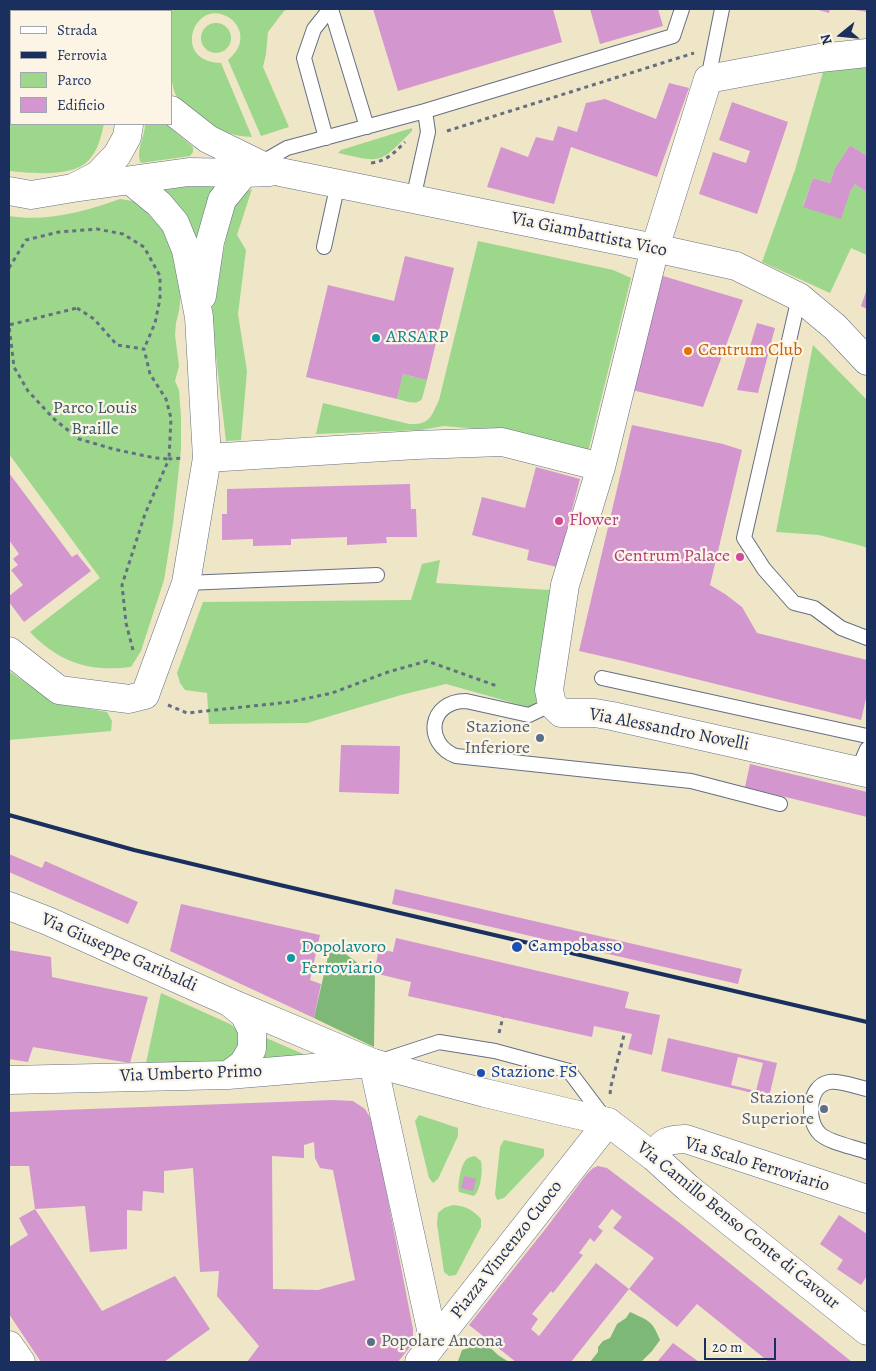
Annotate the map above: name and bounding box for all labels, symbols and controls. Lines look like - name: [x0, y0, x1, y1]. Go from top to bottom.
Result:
- legend: [10, 10, 172, 125]
- north arrow: [816, 10, 866, 60]
- text: Strada: [57, 20, 98, 40]
- text: N: [816, 32, 837, 47]
- text: Ferrovia: [57, 45, 107, 65]
- text: Parco: [57, 70, 91, 90]
- text: Edificio: [57, 95, 105, 115]
- street label: Via Giambattista Vico: [509, 208, 669, 262]
- place label: ARSARP: [386, 327, 448, 349]
- marker: ARSARP: [370, 332, 382, 344]
- place label: Centrum Club: [698, 340, 802, 362]
- marker: Centrum Club: [682, 345, 694, 357]
- park label: Parco Louis Braille: [53, 398, 137, 440]
- place label: Flower: [569, 510, 619, 532]
- marker: Flower: [553, 515, 565, 527]
- place label: Centrum Palace: [614, 546, 730, 568]
- marker: Centrum Palace: [734, 551, 746, 563]
- street label: Via Alessandro Novelli: [587, 704, 751, 756]
- place label: Stazione Inferiore: [464, 717, 530, 760]
- marker: Stazione Inferiore: [534, 732, 546, 744]
- street label: Via Giuseppe Garibaldi: [38, 909, 200, 997]
- place label: Campobasso: [528, 936, 622, 958]
- place label: Dopolavoro Ferroviario: [301, 937, 386, 980]
- marker: Campobasso: [510, 940, 524, 954]
- marker: Dopolavoro Ferroviario: [285, 952, 297, 964]
- street label: Via Umberto Primo: [119, 1061, 263, 1087]
- place label: Stazione FS: [491, 1062, 577, 1084]
- marker: Stazione FS: [475, 1067, 487, 1079]
- place label: Stazione Superiore: [741, 1088, 814, 1130]
- marker: Stazione Superiore: [818, 1103, 830, 1115]
- street label: Via Scalo Ferroviario: [682, 1133, 832, 1197]
- street label: Via Camillo Benso Conte di Cavour: [632, 1137, 844, 1315]
- street label: Piazza Vincenzo Cuoco: [446, 1177, 568, 1323]
- scale bar: [706, 1328, 778, 1360]
- place label: Popolare Ancona: [381, 1331, 503, 1353]
- marker: Popolare Ancona: [365, 1336, 377, 1348]
- text: 20 m: [712, 1337, 743, 1357]

